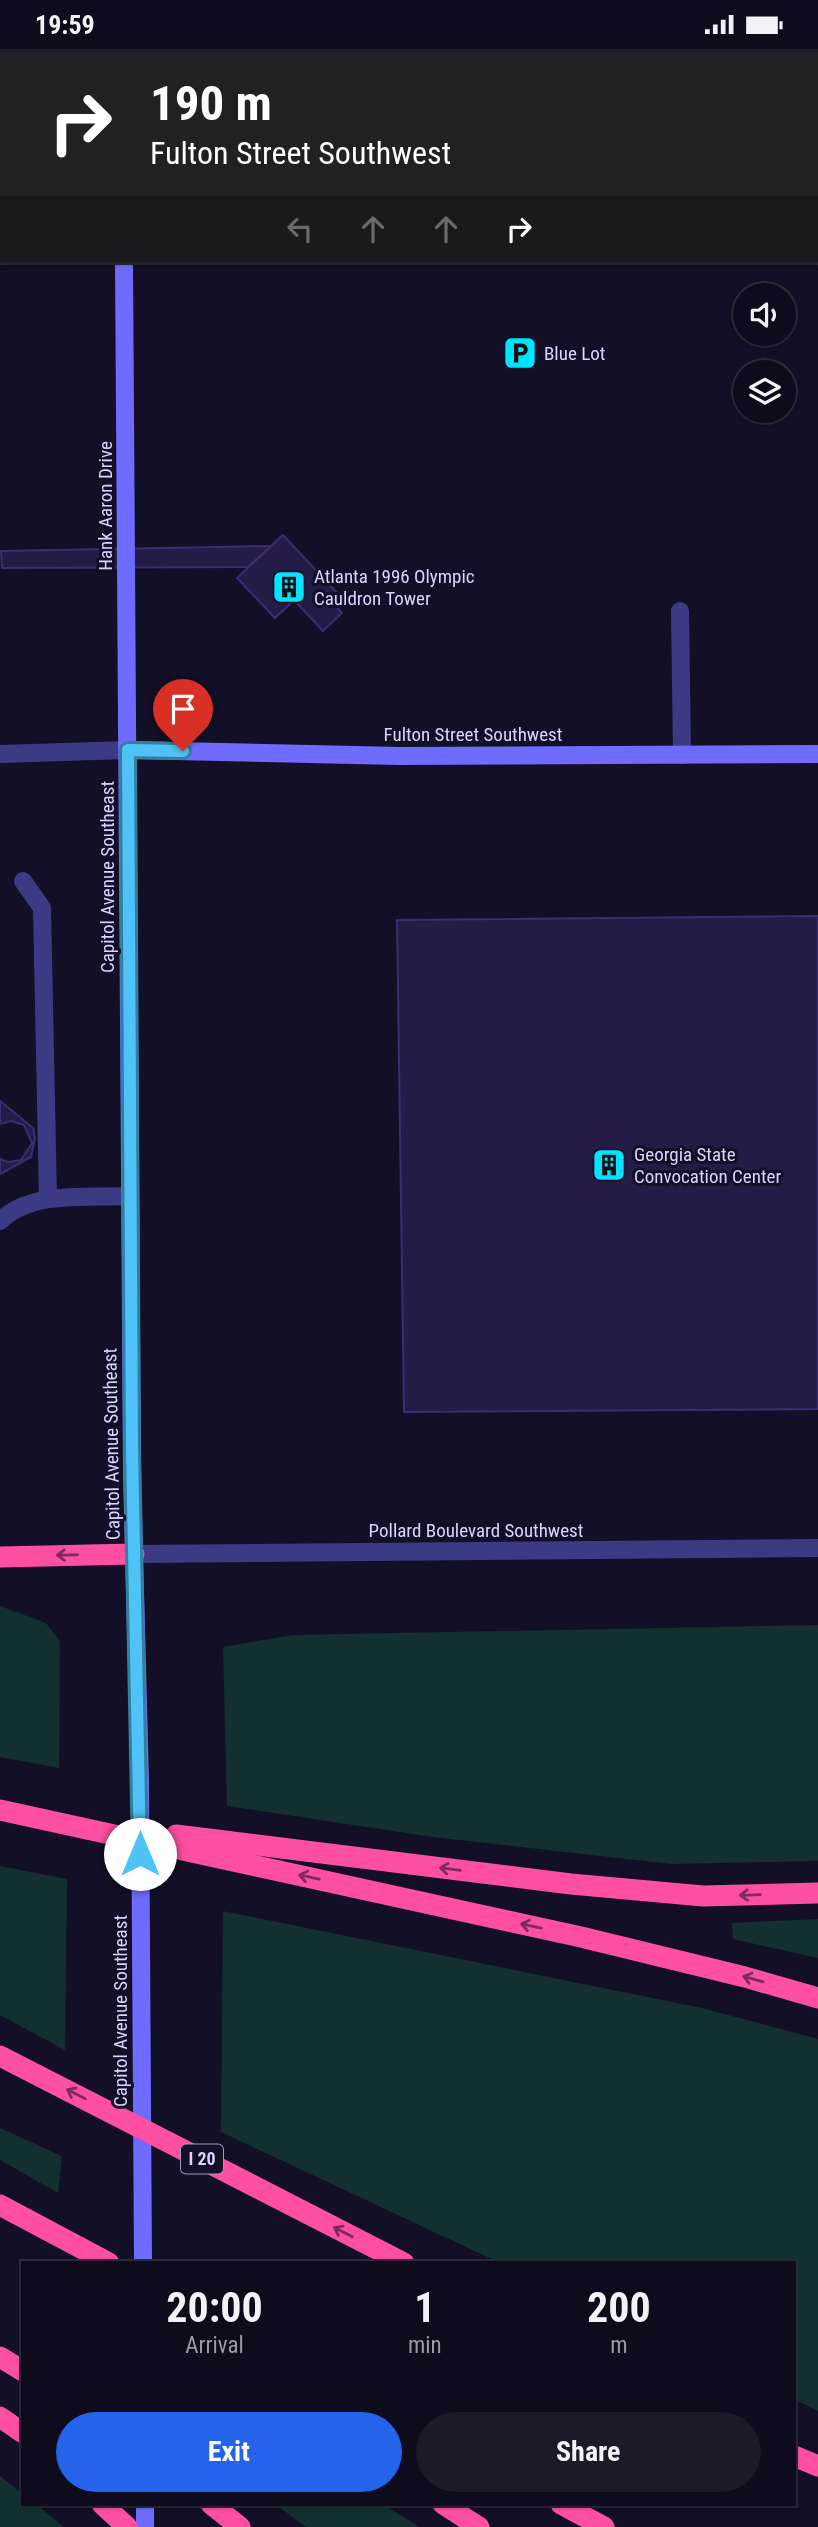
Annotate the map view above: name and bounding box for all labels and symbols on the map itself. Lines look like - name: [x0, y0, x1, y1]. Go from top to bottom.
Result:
- parking icon: Blue Lot: [501, 334, 539, 372]
- place label: Blue Lot: [544, 342, 605, 365]
- street label: Hank Aaron Drive: [94, 441, 117, 571]
- place label: Atlanta 1996 Olympic Cauldron Tower: [314, 565, 475, 610]
- building icon: Atlanta 1996 Olympic Cauldron Tower: [270, 568, 308, 606]
- pin: [153, 679, 213, 751]
- street label: Fulton Street Southwest: [384, 723, 562, 746]
- street label: Capitol Avenue Southeast: [96, 781, 119, 973]
- place label: Georgia State Convocation Center: [634, 1143, 781, 1188]
- building icon: Georgia State Convocation Center: [590, 1146, 628, 1184]
- street label: Capitol Avenue Southeast: [98, 1348, 125, 1540]
- street label: Pollard Boulevard Southwest: [369, 1519, 583, 1542]
- one-way arrow: [56, 1549, 79, 1562]
- position arrow: [103, 1817, 177, 1891]
- one-way arrow: [440, 1862, 462, 1875]
- one-way arrow: [298, 1870, 321, 1883]
- one-way arrow: [739, 1888, 762, 1902]
- street label: Capitol Avenue Southeast: [109, 1915, 132, 2107]
- one-way arrow: [520, 1918, 543, 1932]
- one-way arrow: [742, 1972, 764, 1985]
- one-way arrow: [66, 2087, 86, 2101]
- road number: I 20: [181, 2145, 223, 2173]
- one-way arrow: [333, 2224, 354, 2238]

